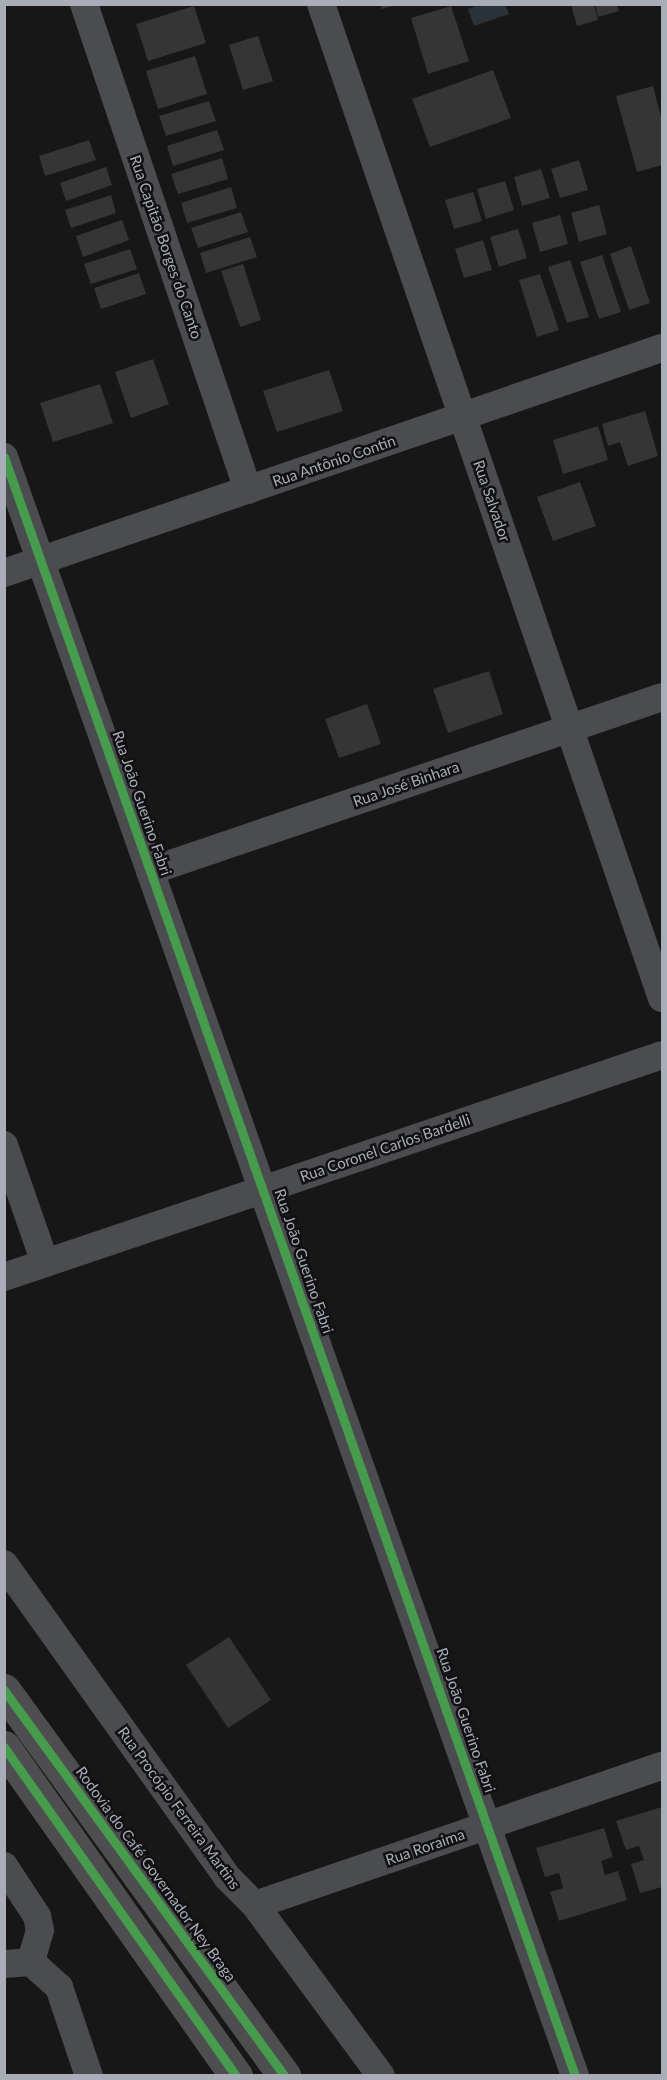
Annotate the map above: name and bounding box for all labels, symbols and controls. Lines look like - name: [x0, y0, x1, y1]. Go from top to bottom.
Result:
- street label: Rua Capitão Borges do Canto: [126, 153, 206, 341]
- street label: Rua Antônio Contin: [270, 431, 398, 491]
- street label: Rua Salvador: [470, 458, 514, 544]
- street label: Rua João Guerino Fabri: [109, 728, 175, 878]
- street label: Rua José Binhara: [350, 757, 462, 811]
- street label: Rua Coronel Carlos Bardelli: [297, 1110, 473, 1186]
- street label: Rua João Guerino Fabri: [271, 1186, 337, 1336]
- street label: Rua João Guerino Fabri: [433, 1645, 499, 1795]
- street label: Rua Procópio Ferreira Martins: [114, 1723, 244, 1893]
- street label: Rodovia do Café Governador Ney Braga: [72, 1763, 240, 1985]
- street label: Rua Roraima: [383, 1825, 467, 1869]

